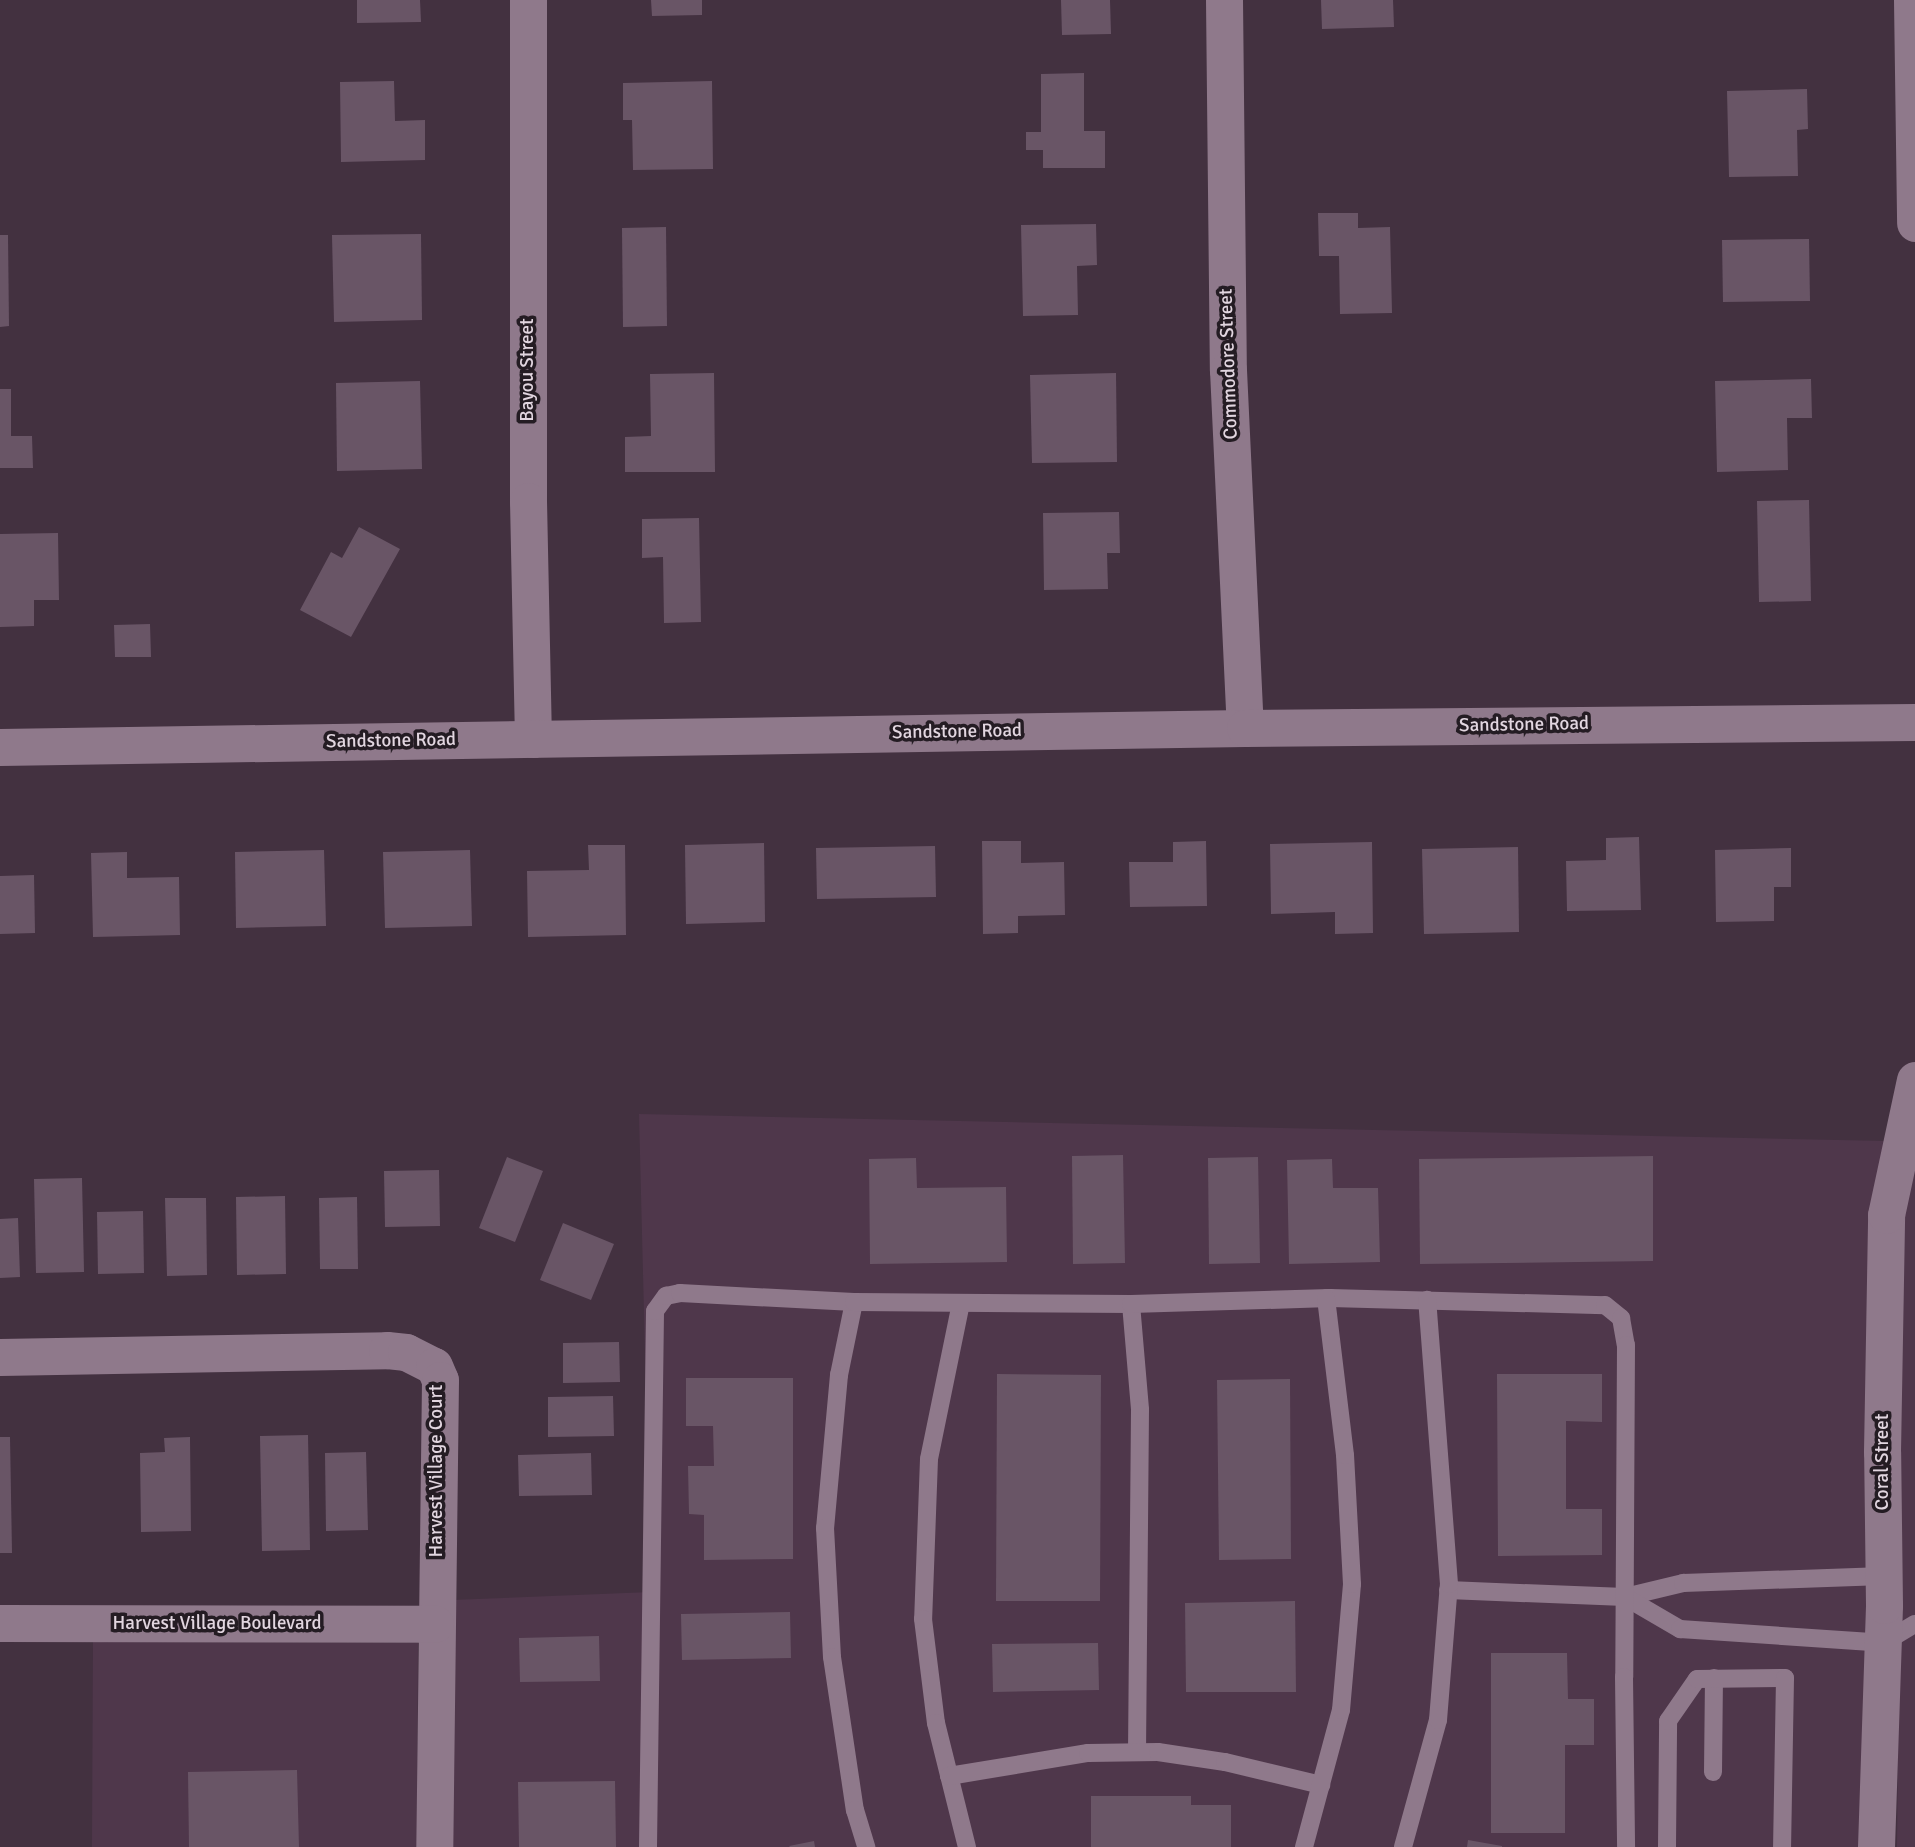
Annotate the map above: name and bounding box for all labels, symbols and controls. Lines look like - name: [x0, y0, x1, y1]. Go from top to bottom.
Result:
- street label: Commodore Street: [1215, 288, 1243, 440]
- street label: Bayou Street: [517, 318, 539, 422]
- street label: Sandstone Road: [1459, 712, 1589, 738]
- street label: Sandstone Road: [892, 719, 1022, 745]
- street label: Sandstone Road: [326, 728, 456, 754]
- street label: Harvest Village Court: [426, 1384, 448, 1558]
- street label: Coral Street: [1872, 1414, 1894, 1510]
- street label: Harvest Village Boulevard: [113, 1613, 321, 1635]

